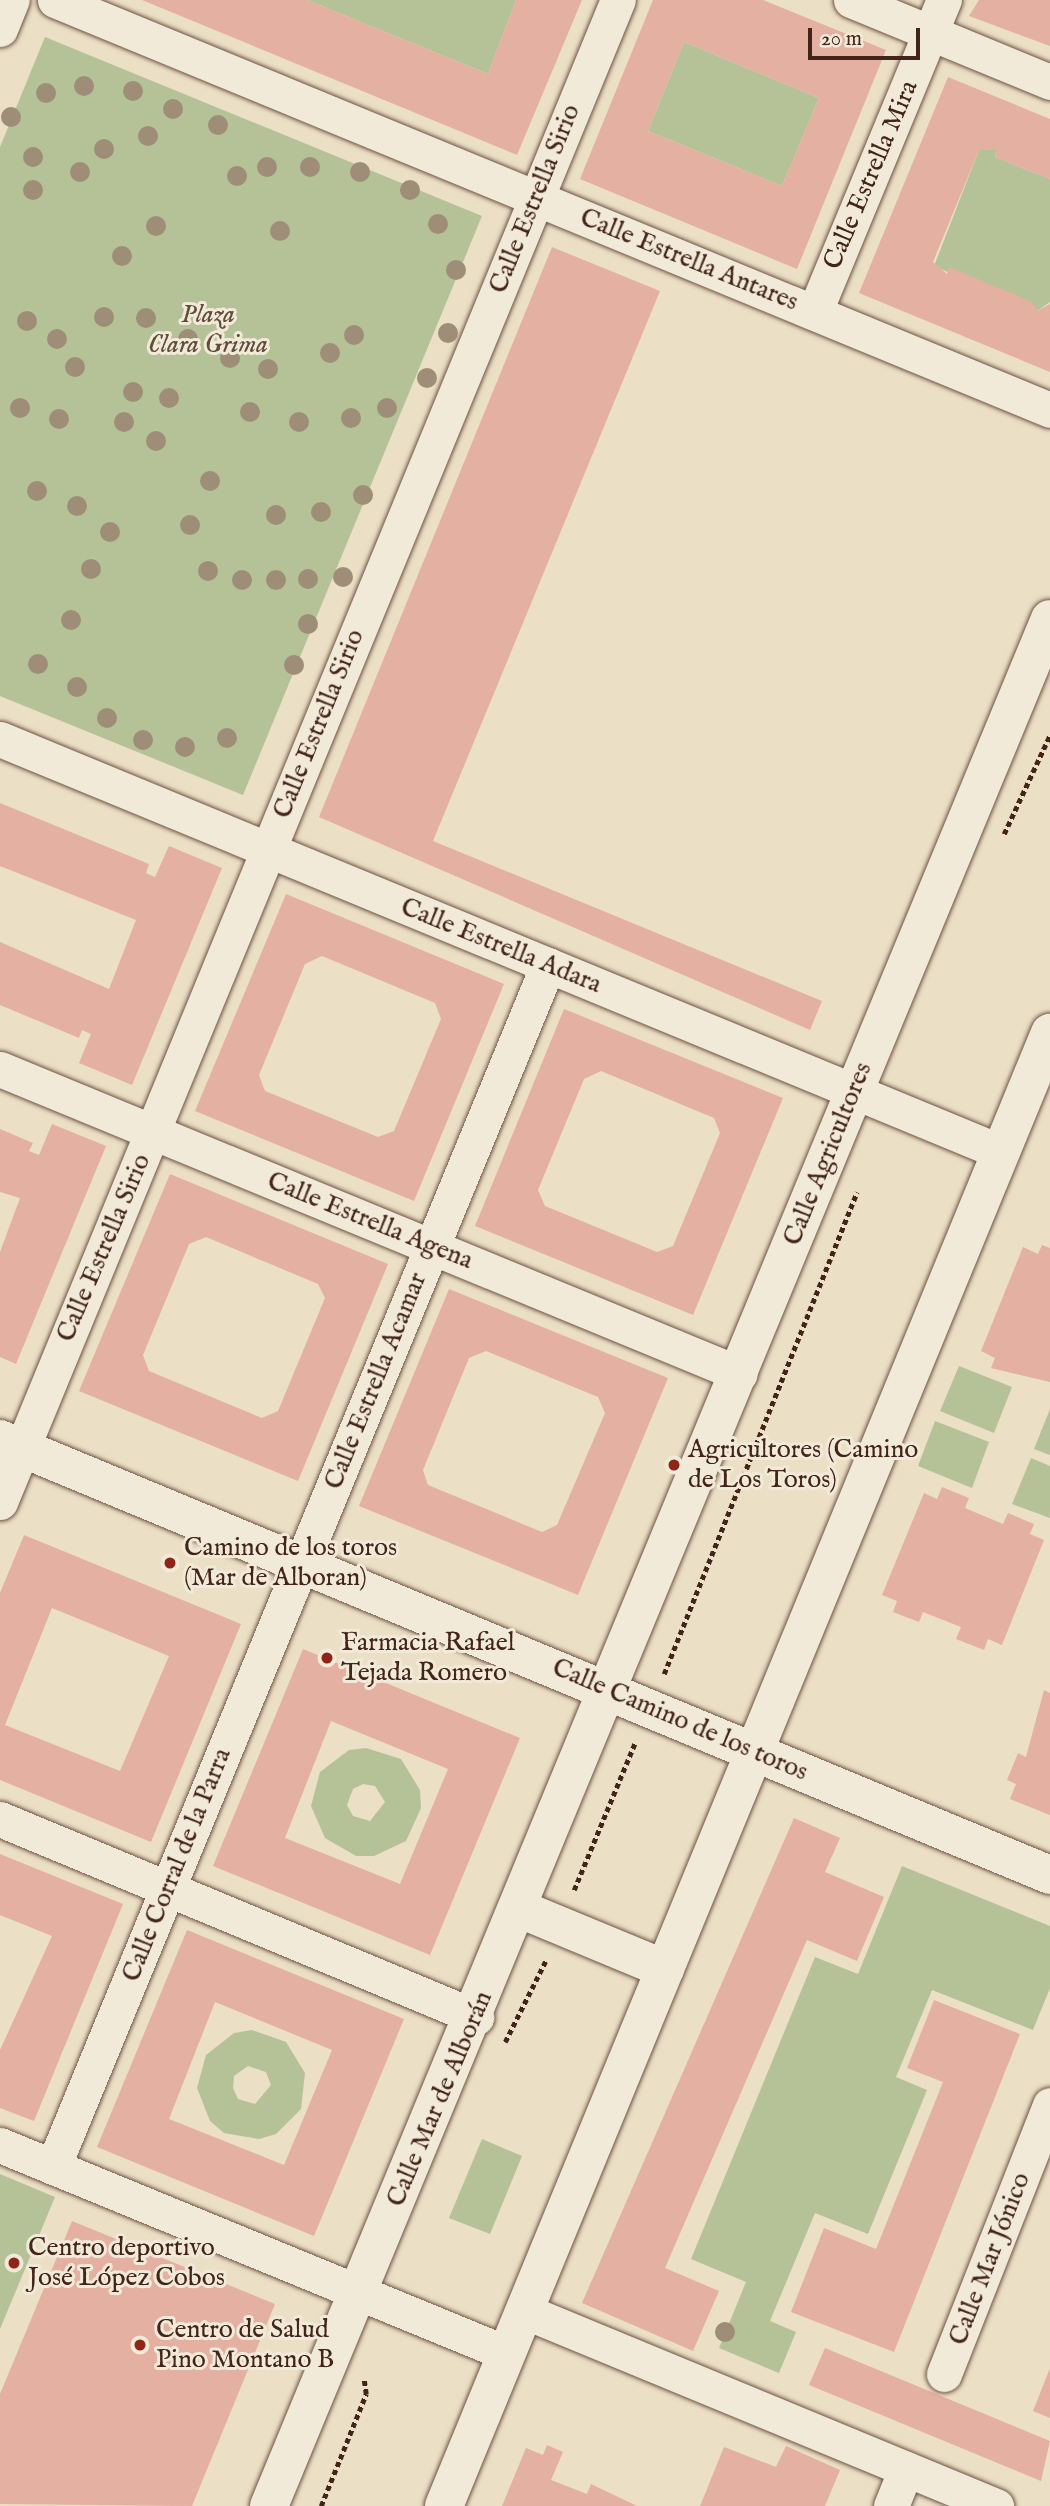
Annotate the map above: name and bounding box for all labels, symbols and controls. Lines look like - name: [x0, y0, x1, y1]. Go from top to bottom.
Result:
- scale bar: [812, 14, 924, 58]
- text: 20 m: [821, 26, 862, 53]
- street label: Calle Estrella Mira: [817, 76, 925, 274]
- street label: Calle Estrella Sirio: [483, 100, 587, 298]
- street label: Calle Estrella Antares: [575, 202, 803, 318]
- park label: Plaza Clara Grima: [148, 299, 268, 360]
- street label: Calle Estrella Sirio: [267, 625, 371, 823]
- street label: Calle Estrella Adara: [396, 892, 606, 1000]
- street label: Calle Agricultores: [777, 1058, 879, 1250]
- street label: Calle Estrella Sirio: [50, 1149, 158, 1347]
- street label: Calle Estrella Agena: [263, 1166, 477, 1276]
- street label: Calle Estrella Acamar: [318, 1268, 434, 1494]
- place label: Agricultores (Camino de Los Toros): [688, 1434, 918, 1496]
- marker: Agricultores (Camino de Los Toros): [666, 1457, 682, 1473]
- place label: Camino de los toros (Mar de Alboran): [184, 1532, 397, 1594]
- marker: Camino de los toros (Mar de Alboran): [162, 1555, 178, 1571]
- place label: Farmacia Rafael Tejada Romero: [341, 1627, 515, 1688]
- marker: Farmacia Rafael Tejada Romero: [319, 1650, 335, 1666]
- street label: Calle Camino de los toros: [547, 1652, 813, 1788]
- street label: Calle Corral de la Parra: [116, 1744, 238, 1986]
- street label: Calle Mar de Alborán: [380, 1987, 500, 2211]
- street label: Calle Mar Jónico: [943, 2168, 1037, 2350]
- place label: Centro deportivo José López Cobos: [28, 2232, 225, 2294]
- marker: Centro deportivo José López Cobos: [6, 2255, 22, 2271]
- place label: Centro de Salud Pino Montano B: [156, 2314, 334, 2376]
- marker: Centro de Salud Pino Montano B: [130, 2335, 150, 2355]

